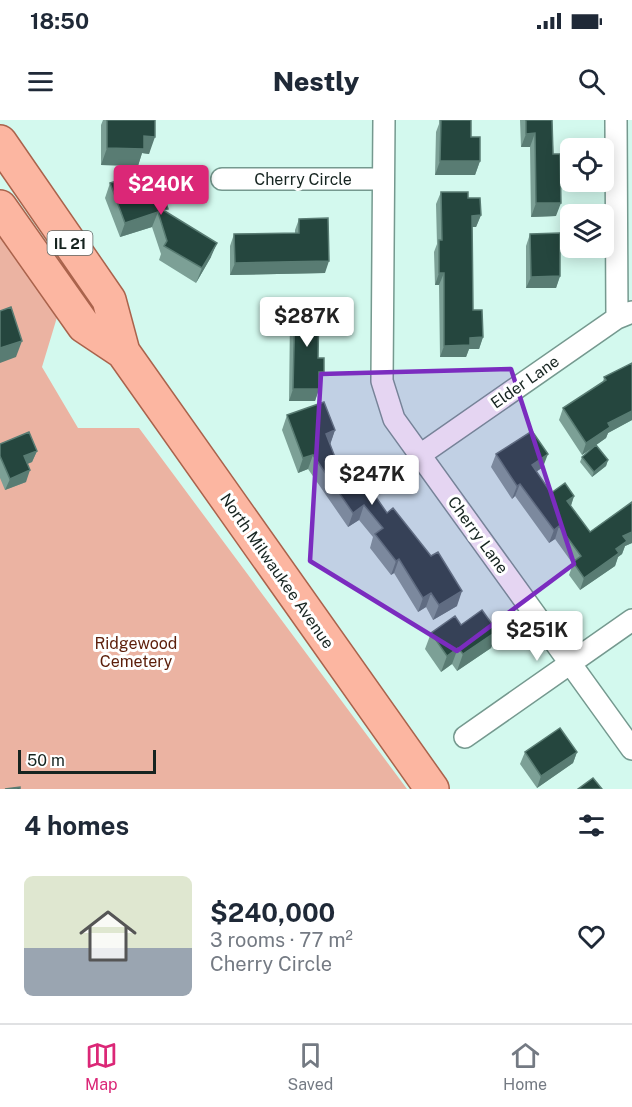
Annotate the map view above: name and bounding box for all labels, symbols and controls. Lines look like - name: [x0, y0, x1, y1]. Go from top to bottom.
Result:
- text: 18:50: [30, 8, 89, 34]
- icon: menu: [24, 65, 57, 98]
- text: Nestly: [273, 65, 359, 97]
- icon: search: [575, 65, 608, 98]
- map controls: [560, 138, 614, 258]
- button: locate: [560, 138, 614, 192]
- pin: $240K: [119, 165, 203, 216]
- street label: Cherry Circle: [254, 170, 352, 189]
- text: $240K: [128, 172, 194, 196]
- button: layers: [560, 204, 614, 258]
- road number: IL 21: [48, 231, 92, 255]
- pin: $287K: [265, 297, 349, 348]
- text: $287K: [274, 304, 340, 328]
- street label: Elder Lane: [487, 352, 563, 412]
- pin: $247K: [330, 455, 414, 506]
- text: $247K: [339, 462, 405, 486]
- street label: North Milwaukee Avenue: [216, 490, 338, 652]
- street label: Cherry Lane: [444, 493, 512, 577]
- pin: $251K: [495, 611, 579, 662]
- text: $251K: [506, 618, 568, 642]
- park label: Ridgewood Cemetery: [95, 634, 177, 671]
- scale bar: [18, 747, 156, 774]
- text: 50 m: [27, 751, 65, 770]
- icon: filters: [575, 809, 608, 842]
- text: 4 homes: [24, 810, 129, 841]
- text: $240,000: [210, 897, 335, 928]
- icon: home: [72, 900, 144, 972]
- icon: heart: [575, 920, 608, 953]
- text: 3 rooms · 77 m²: [210, 928, 353, 952]
- text: Cherry Circle: [210, 952, 332, 976]
- tab: Map: [85, 1039, 118, 1094]
- tab: Saved: [288, 1039, 333, 1094]
- tab: Home: [503, 1039, 547, 1094]

